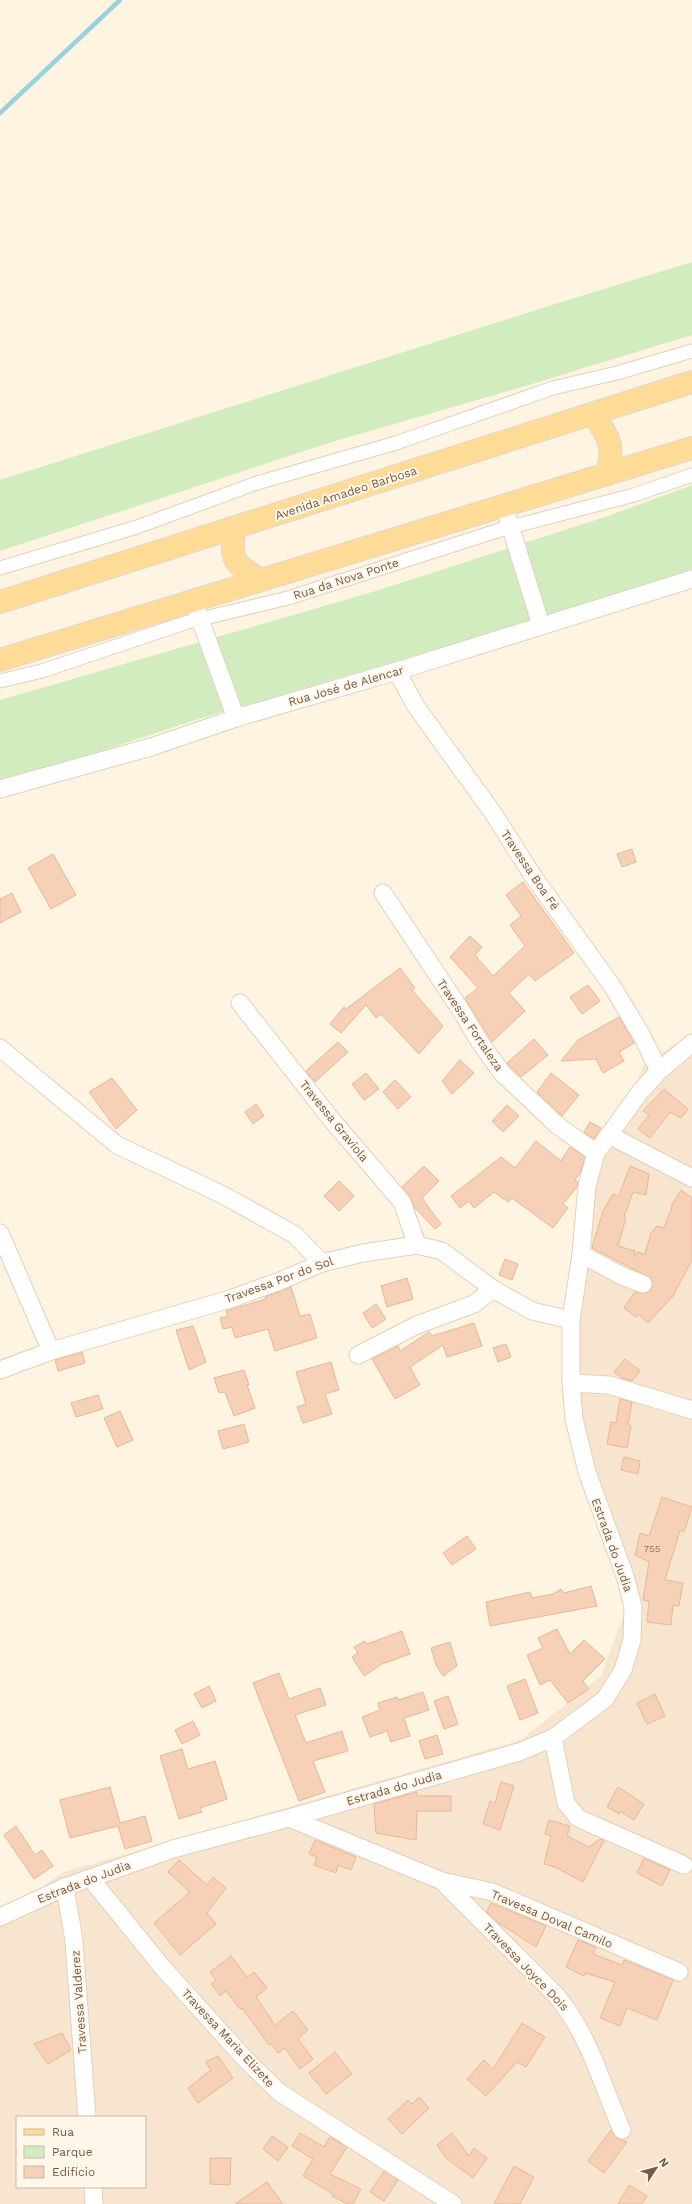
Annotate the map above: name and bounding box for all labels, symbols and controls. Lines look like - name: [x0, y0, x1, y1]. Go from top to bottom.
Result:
- street label: Avenida Amadeo Barbosa: [273, 463, 419, 523]
- street label: Rua da Nova Ponte: [291, 555, 401, 603]
- street label: Rua José de Alencar: [287, 663, 405, 709]
- street label: Travessa Boa Fé: [498, 827, 562, 913]
- street label: Travessa Fortaleza: [434, 976, 506, 1074]
- street label: Travessa Graviola: [297, 1077, 371, 1165]
- street label: Travessa Por do Sol: [223, 1254, 336, 1306]
- street label: Estrada do Judia: [589, 1496, 636, 1594]
- house number: 755: [643, 1543, 661, 1554]
- street label: Estrada do Judia: [345, 1768, 444, 1808]
- street label: Estrada do Judia: [35, 1858, 133, 1906]
- street label: Travessa Doval Camilo: [489, 1887, 615, 1951]
- street label: Travessa Joyce Dois: [480, 1920, 572, 2014]
- street label: Travessa Valderez: [68, 1950, 90, 2054]
- street label: Travessa Maria Elizete: [179, 1986, 277, 2090]
- legend: [16, 2116, 146, 2188]
- text: Rua: [52, 2125, 74, 2139]
- text: Parque: [52, 2145, 93, 2159]
- north arrow: [636, 2148, 676, 2188]
- text: N: [656, 2155, 671, 2170]
- text: Edifício: [52, 2165, 95, 2179]

